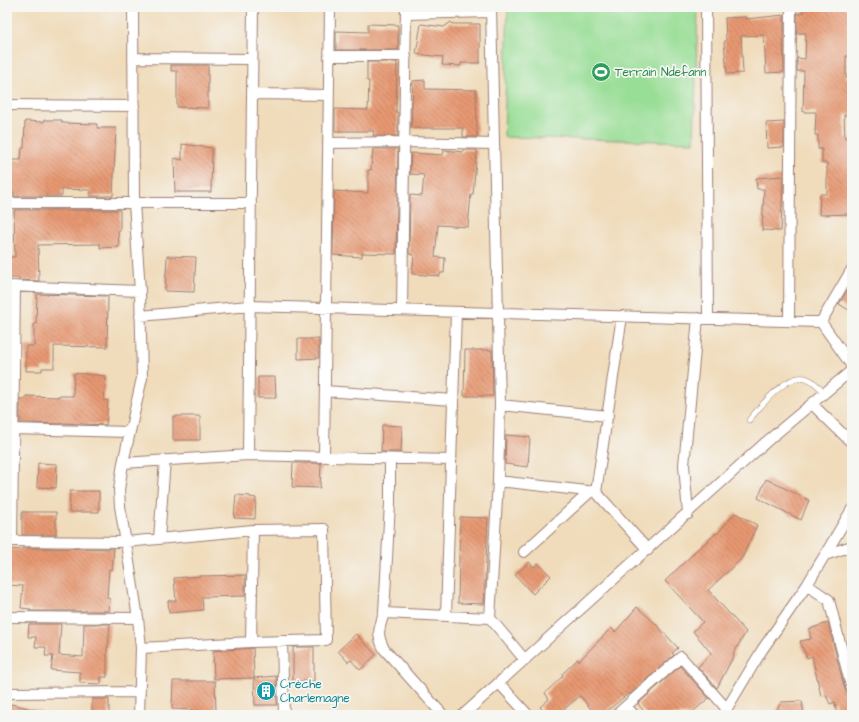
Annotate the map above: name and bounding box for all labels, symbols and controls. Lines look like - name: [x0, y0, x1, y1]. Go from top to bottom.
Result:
- sports icon: Terrain Ndefann: [590, 61, 612, 83]
- place label: Terrain Ndefann: [615, 64, 706, 81]
- place label: Crèche Charlemagne: [280, 676, 350, 708]
- building icon: Crèche Charlemagne: [255, 680, 277, 702]

